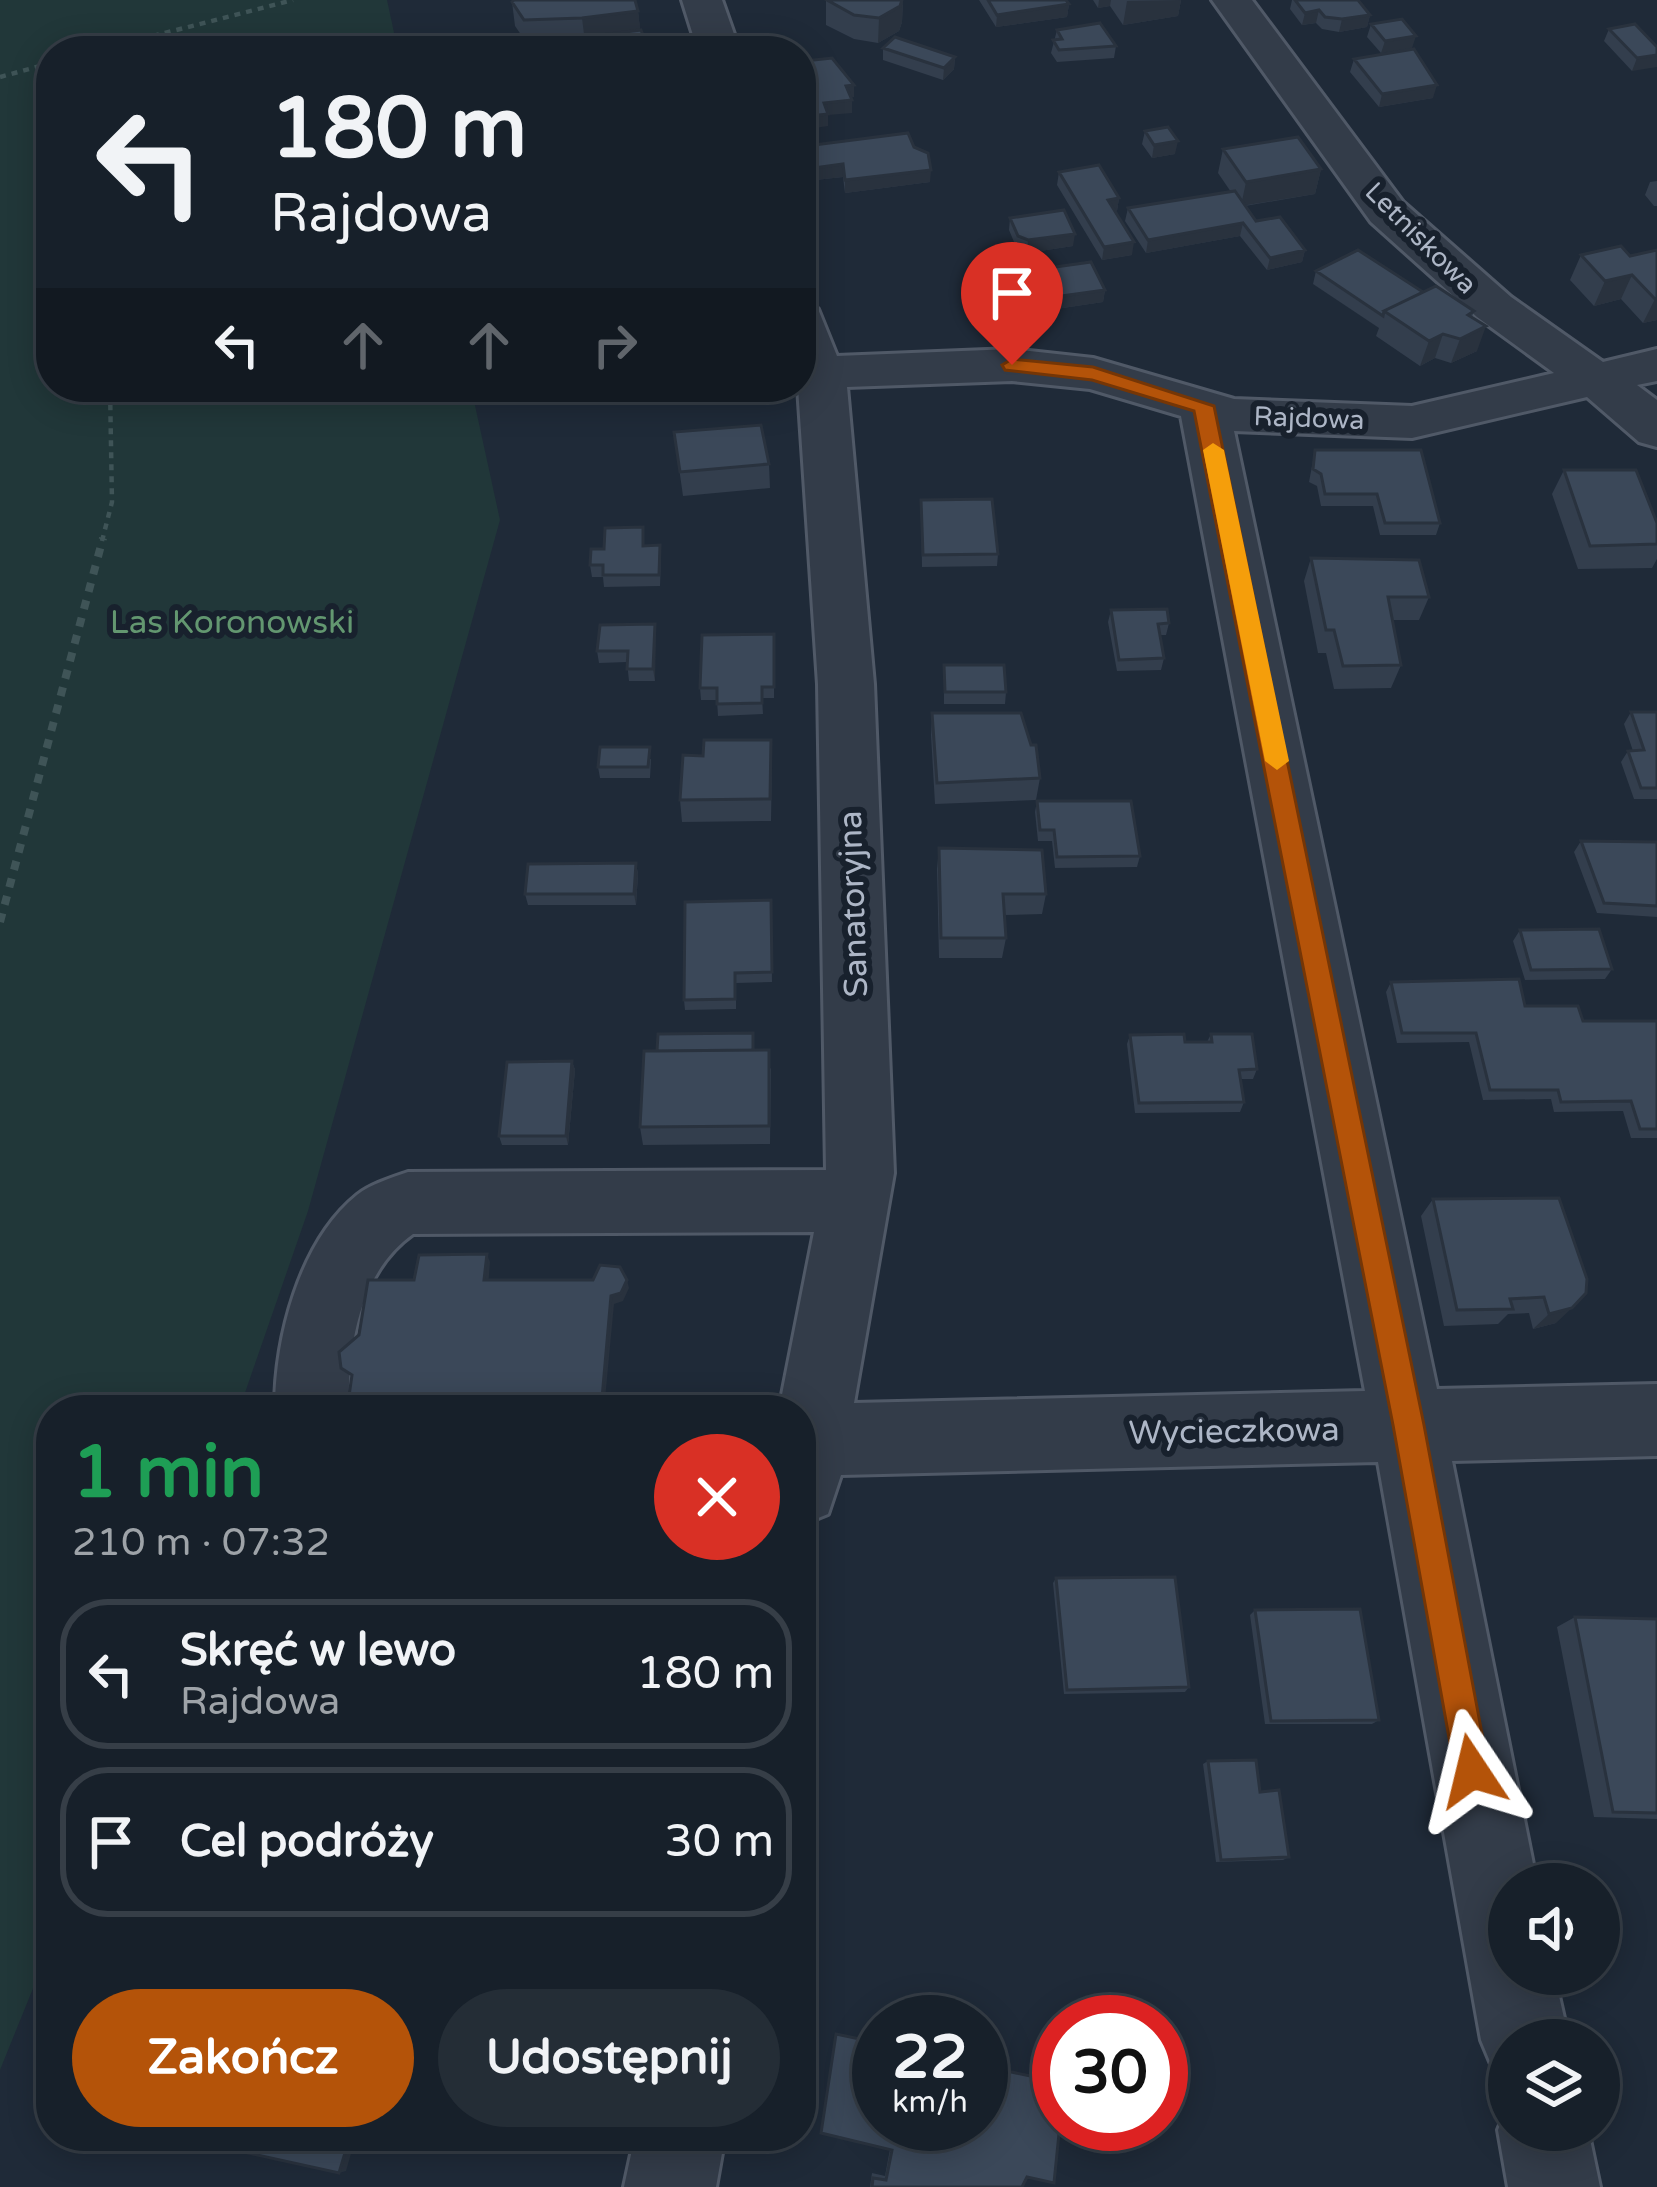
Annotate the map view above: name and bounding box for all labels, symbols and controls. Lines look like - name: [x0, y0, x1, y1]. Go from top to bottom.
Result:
- text: 180 m: [270, 79, 527, 180]
- icon: left: [72, 84, 228, 240]
- street label: Letniskowa: [1358, 176, 1483, 301]
- text: Rajdowa: [270, 181, 492, 246]
- pin: [961, 242, 1063, 365]
- icon: arrive: [979, 260, 1045, 326]
- icon: left: [204, 312, 270, 378]
- icon: ahead: [330, 312, 396, 378]
- icon: ahead: [456, 312, 522, 378]
- icon: right: [582, 312, 648, 378]
- street label: Rajdowa: [1253, 400, 1365, 437]
- park label: Las Koronowski: [110, 603, 354, 642]
- street label: Sanatoryjna: [831, 810, 876, 998]
- street label: Wycieczkowa: [1128, 1410, 1340, 1453]
- text: 1 min: [72, 1430, 264, 1517]
- button: close: [654, 1434, 780, 1560]
- text: 210 m · 07:32: [72, 1519, 330, 1566]
- text: Skręć w lewo: [180, 1624, 456, 1678]
- icon: left: [78, 1641, 144, 1707]
- text: 180 m: [636, 1647, 774, 1701]
- text: Rajdowa: [180, 1678, 340, 1725]
- position arrow: [1409, 1708, 1535, 1834]
- icon: arrive: [78, 1809, 144, 1875]
- text: Cel podróży: [180, 1815, 434, 1869]
- text: 30 m: [664, 1815, 774, 1869]
- map controls: [1488, 1863, 1620, 2151]
- button: sound: [1488, 1863, 1620, 1995]
- button: Zakończ: [72, 1989, 414, 2127]
- button: Udostępnij: [438, 1989, 780, 2127]
- speed limit sign: 30: [1032, 1995, 1188, 2151]
- button: layers: [1488, 2019, 1620, 2151]
- text: 22: [892, 2022, 968, 2094]
- text: km/h: [892, 2084, 968, 2121]

